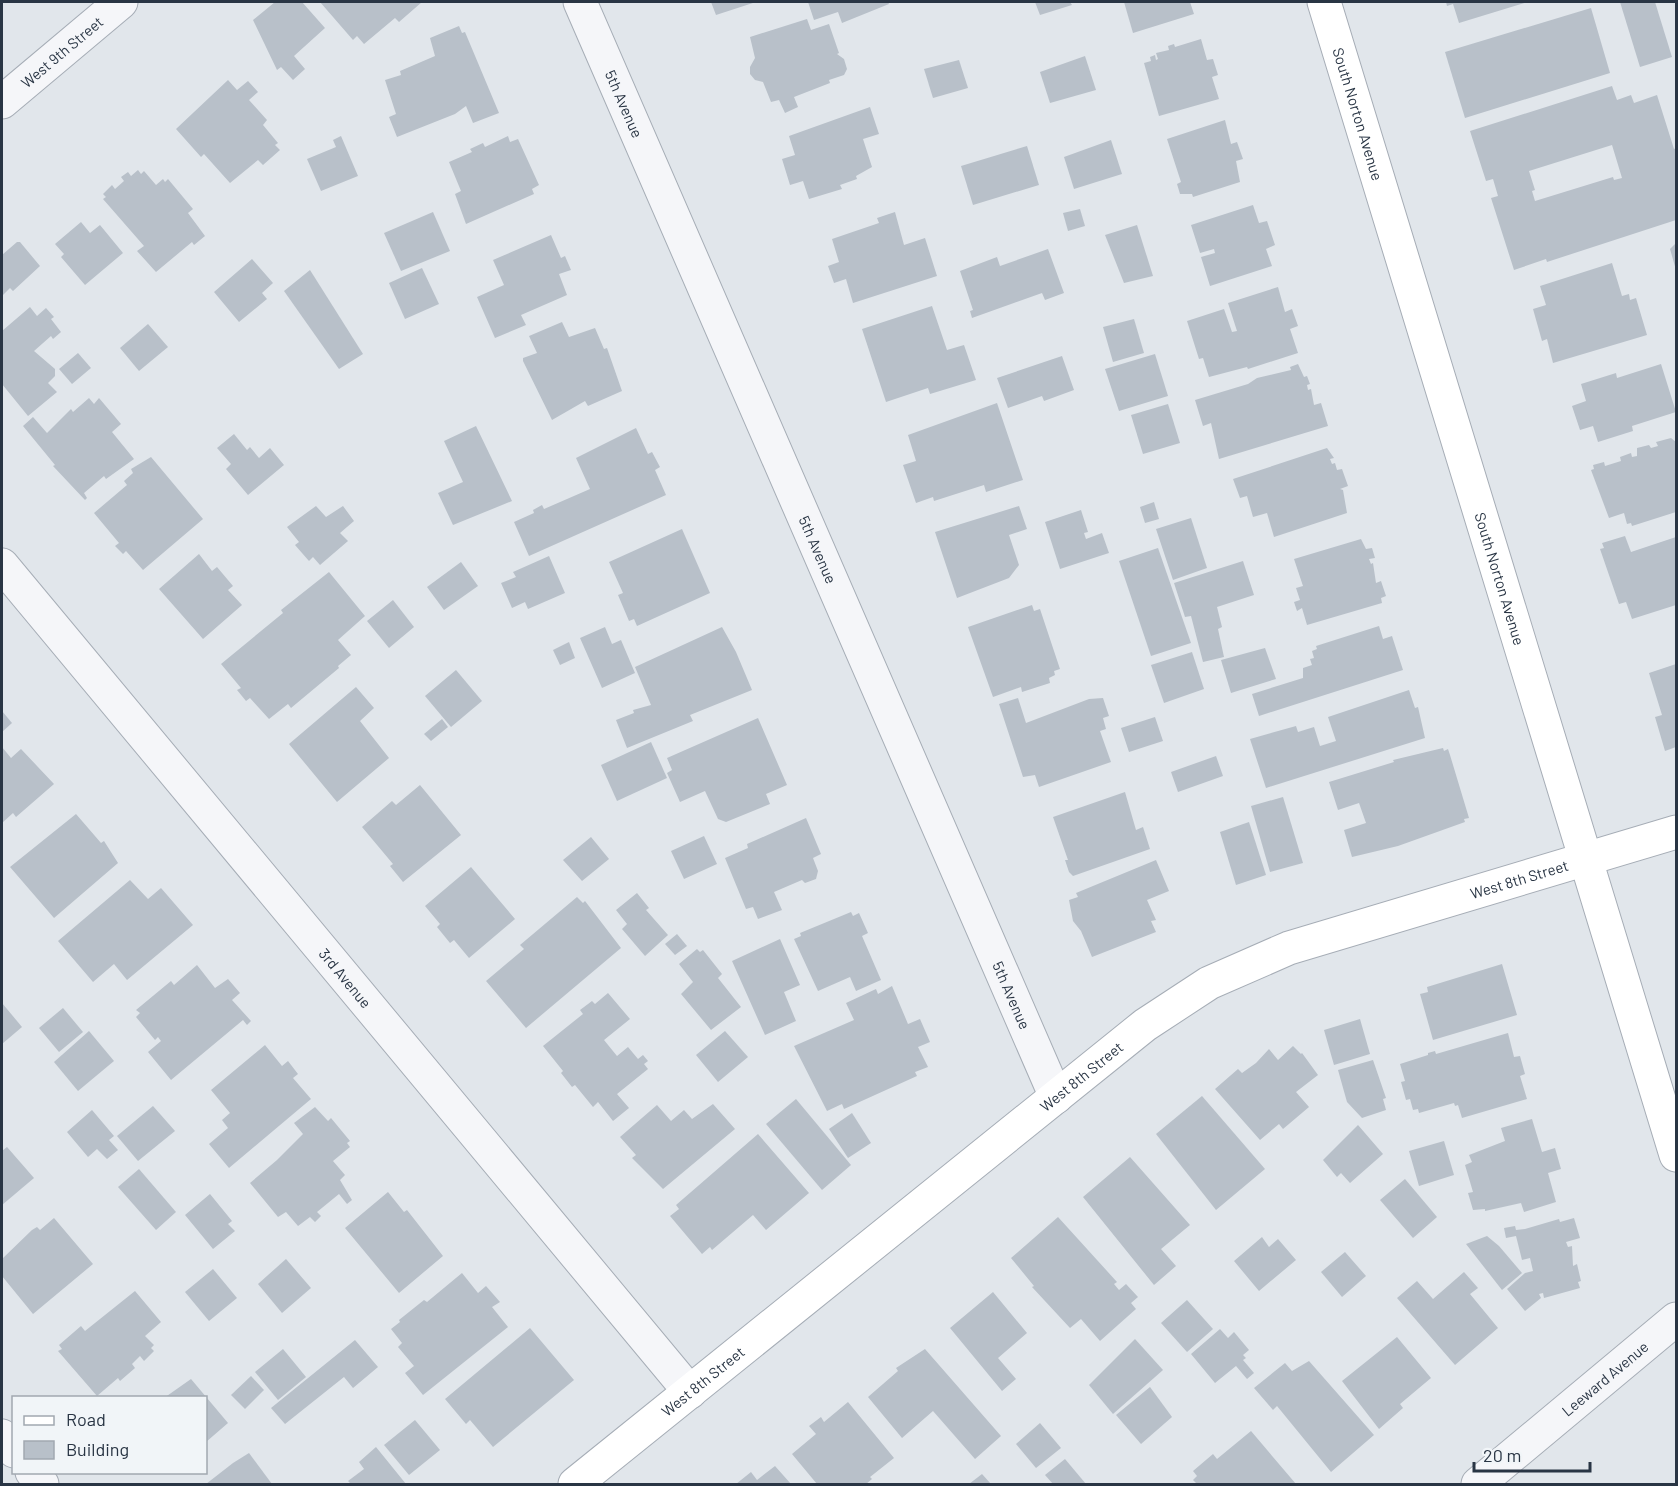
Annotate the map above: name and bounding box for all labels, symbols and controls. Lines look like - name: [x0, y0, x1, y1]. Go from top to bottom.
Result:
- street label: West 9th Street: [17, 12, 106, 91]
- street label: South Norton Avenue: [1329, 45, 1387, 182]
- street label: 5th Avenue: [602, 67, 647, 140]
- street label: South Norton Avenue: [1471, 510, 1529, 647]
- street label: 5th Avenue: [795, 513, 841, 586]
- street label: West 8th Street: [1468, 856, 1570, 902]
- street label: 3rd Avenue: [315, 944, 375, 1011]
- street label: 5th Avenue: [989, 959, 1034, 1032]
- street label: West 8th Street: [1036, 1038, 1126, 1115]
- street label: Leeward Avenue: [1558, 1337, 1652, 1420]
- street label: West 8th Street: [658, 1342, 748, 1420]
- legend: [12, 1396, 207, 1474]
- text: Road: [66, 1408, 106, 1430]
- scale bar: [1474, 1435, 1590, 1473]
- text: Building: [66, 1438, 129, 1460]
- text: 20 m: [1483, 1444, 1521, 1466]

